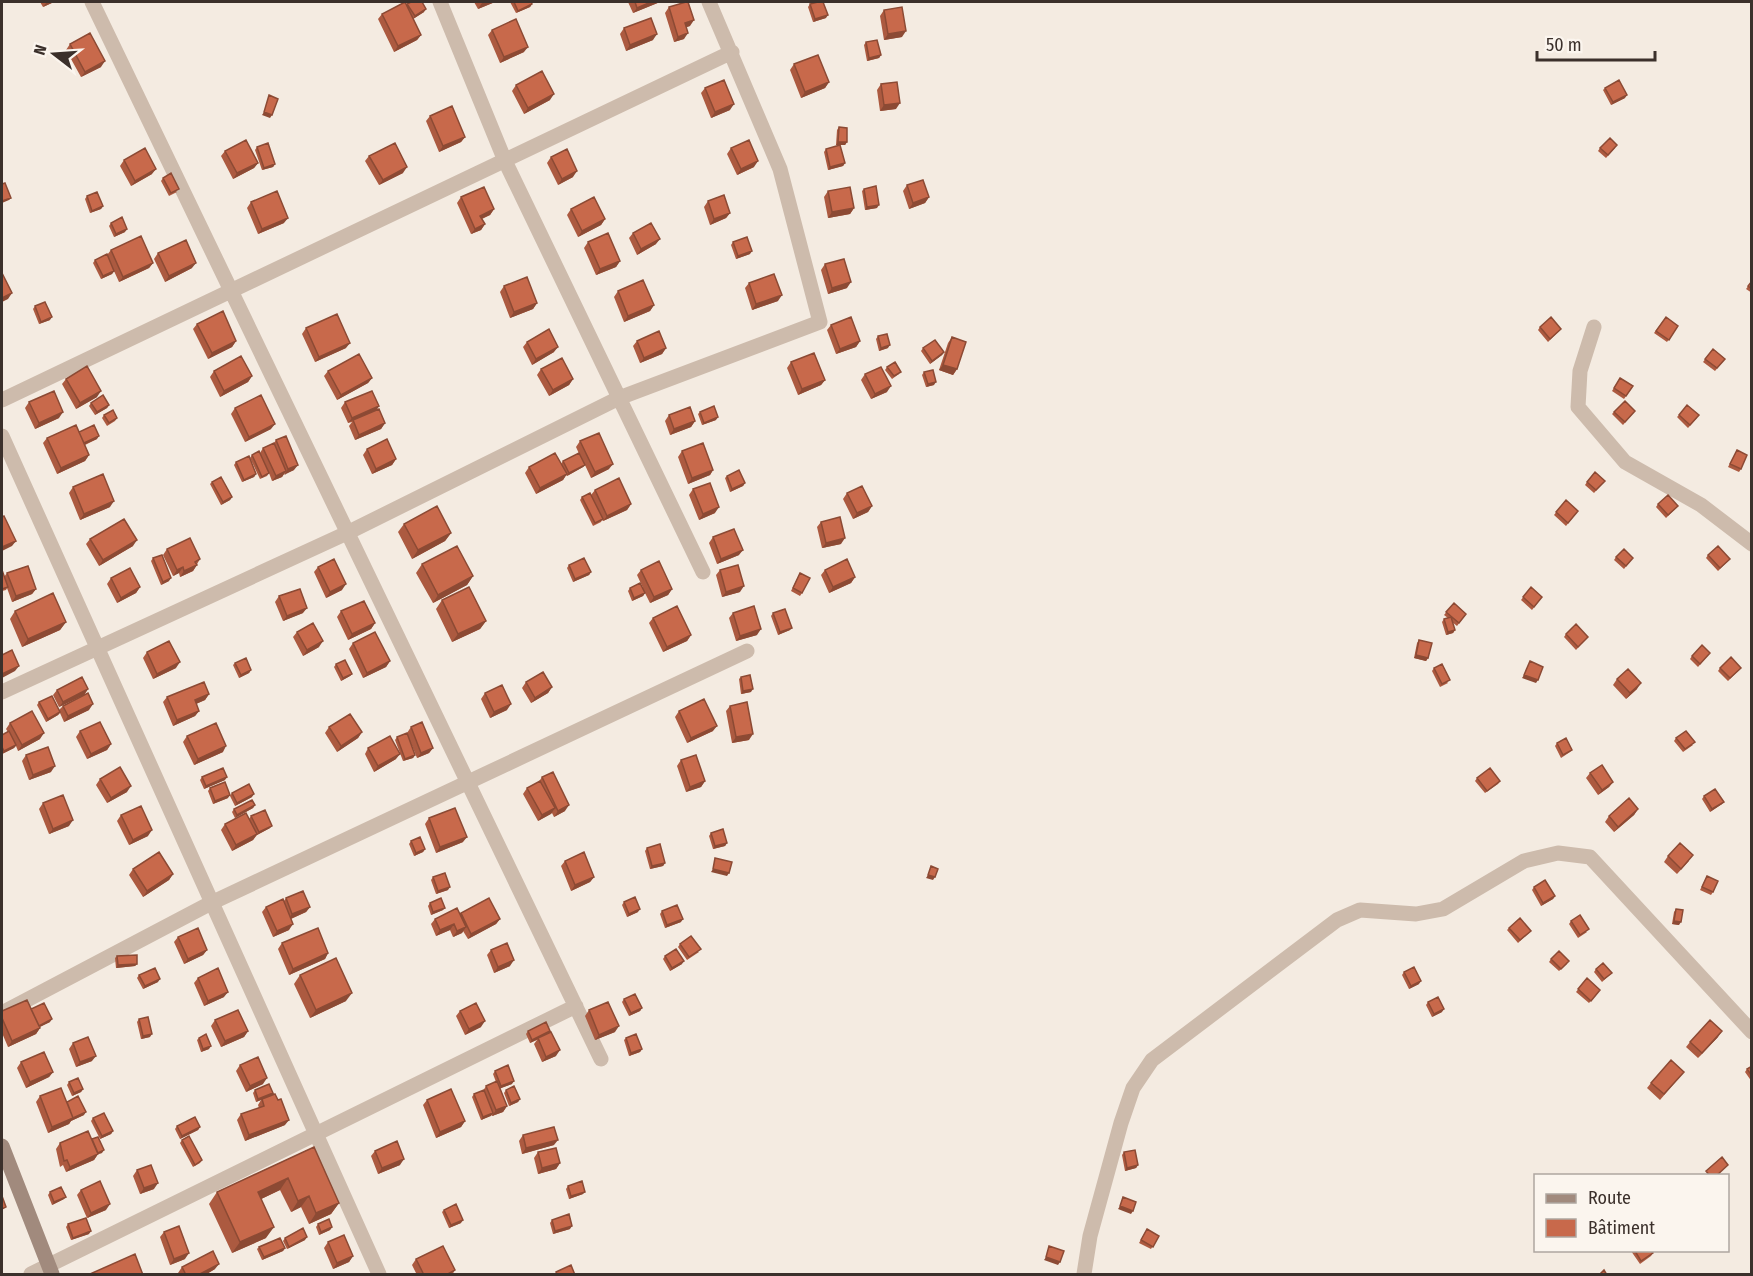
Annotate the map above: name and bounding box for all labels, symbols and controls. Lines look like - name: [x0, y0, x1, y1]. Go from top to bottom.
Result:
- north arrow: [24, 24, 84, 84]
- scale bar: [1537, 24, 1656, 62]
- text: 50 m: [1546, 34, 1582, 56]
- text: N: [30, 42, 51, 57]
- legend: [1534, 1174, 1729, 1252]
- text: Route: [1588, 1187, 1631, 1209]
- text: Bâtiment: [1588, 1217, 1655, 1239]

